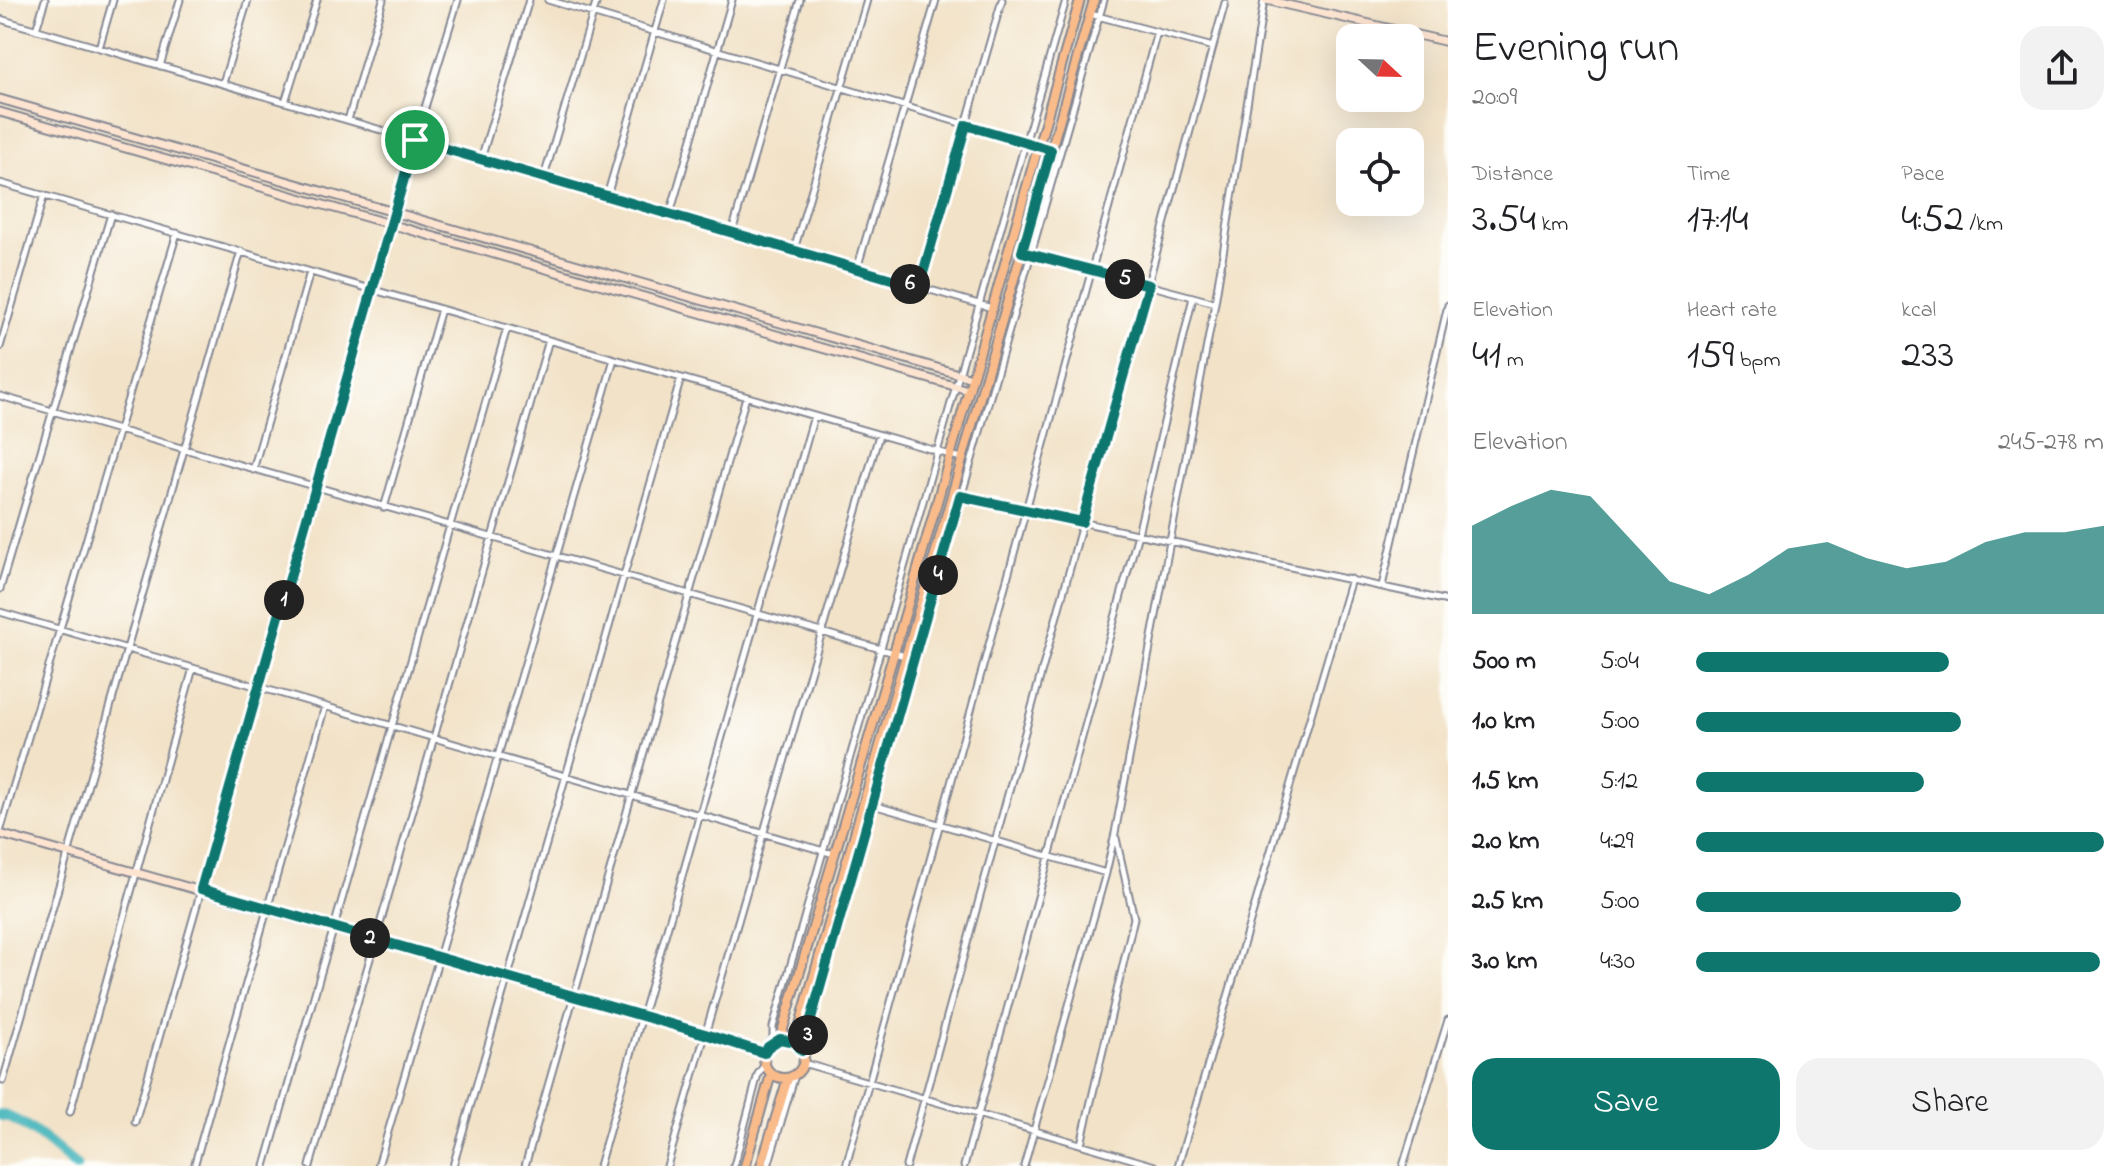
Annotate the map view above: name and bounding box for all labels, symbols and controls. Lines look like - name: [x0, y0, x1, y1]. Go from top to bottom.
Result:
- text: Evening run: [1472, 17, 1679, 81]
- north arrow: [1336, 24, 1424, 112]
- map controls: [1336, 24, 1424, 216]
- button: share: [2020, 26, 2104, 110]
- text: 20:09: [1472, 79, 1517, 117]
- pin: [381, 106, 449, 174]
- icon: arrive: [393, 118, 437, 162]
- button: locate: [1336, 128, 1424, 216]
- text: Distance: [1472, 159, 1553, 191]
- text: Time: [1687, 159, 1730, 191]
- text: Pace: [1901, 159, 1944, 191]
- text: 3.54: [1472, 191, 1536, 250]
- text: 17:14: [1687, 191, 1748, 250]
- text: 4:52: [1901, 191, 1964, 250]
- text: km: [1536, 209, 1568, 241]
- text: /km: [1964, 209, 2003, 241]
- pin: 5: [1105, 259, 1145, 299]
- text: 5: [1119, 263, 1131, 295]
- pin: 6: [890, 264, 930, 304]
- text: 6: [905, 268, 915, 300]
- text: Elevation: [1472, 295, 1553, 327]
- text: Heart rate: [1687, 295, 1777, 327]
- text: kcal: [1901, 295, 1936, 327]
- text: 41: [1472, 327, 1501, 386]
- text: 159: [1687, 327, 1734, 386]
- text: 233: [1901, 327, 1954, 386]
- text: m: [1501, 345, 1524, 377]
- text: bpm: [1734, 345, 1780, 377]
- text: Elevation: [1472, 424, 1568, 462]
- text: 245–278 m: [1998, 424, 2104, 462]
- pin: 4: [918, 555, 958, 595]
- text: 4: [933, 559, 943, 591]
- pin: 1: [264, 580, 304, 620]
- text: 1: [281, 584, 288, 616]
- text: 500 m: [1472, 643, 1536, 681]
- text: 5:04: [1600, 643, 1639, 681]
- text: 1.0 km: [1472, 703, 1535, 741]
- text: 5:00: [1600, 703, 1640, 741]
- text: 1.5 km: [1472, 763, 1539, 801]
- text: 5:12: [1600, 763, 1638, 801]
- text: 2.0 km: [1472, 823, 1540, 861]
- text: 4:29: [1600, 823, 1634, 861]
- text: 2.5 km: [1472, 883, 1543, 921]
- text: 5:00: [1600, 883, 1640, 921]
- pin: 2: [350, 918, 390, 958]
- text: 2: [365, 922, 375, 954]
- text: 3.0 km: [1472, 943, 1537, 981]
- text: 4:30: [1600, 943, 1635, 981]
- pin: 3: [788, 1015, 828, 1055]
- text: 3: [803, 1019, 813, 1051]
- button: Save: [1472, 1058, 1780, 1150]
- button: Share: [1796, 1058, 2104, 1150]

